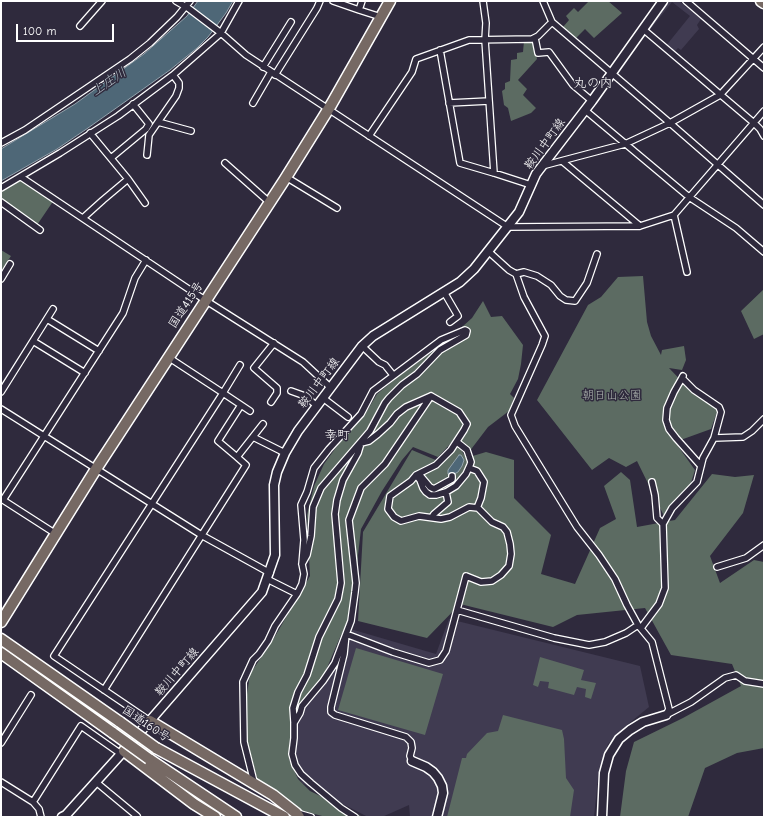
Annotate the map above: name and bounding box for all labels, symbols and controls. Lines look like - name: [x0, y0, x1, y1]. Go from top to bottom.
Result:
- scale bar: [18, 16, 116, 42]
- text: 100 m: [23, 24, 56, 38]
- water label: 上庄川: [88, 65, 130, 99]
- district label: 丸の内: [574, 75, 612, 91]
- street label: 鞍川中町線: [522, 115, 568, 173]
- street label: 国道415号: [166, 279, 206, 331]
- street label: 鞍川中町線: [295, 355, 343, 411]
- park label: 朝日山公園: [582, 389, 642, 403]
- district label: 幸町: [324, 427, 350, 443]
- street label: 鞍川中町線: [152, 645, 202, 699]
- street label: 国道160号: [119, 703, 173, 745]

